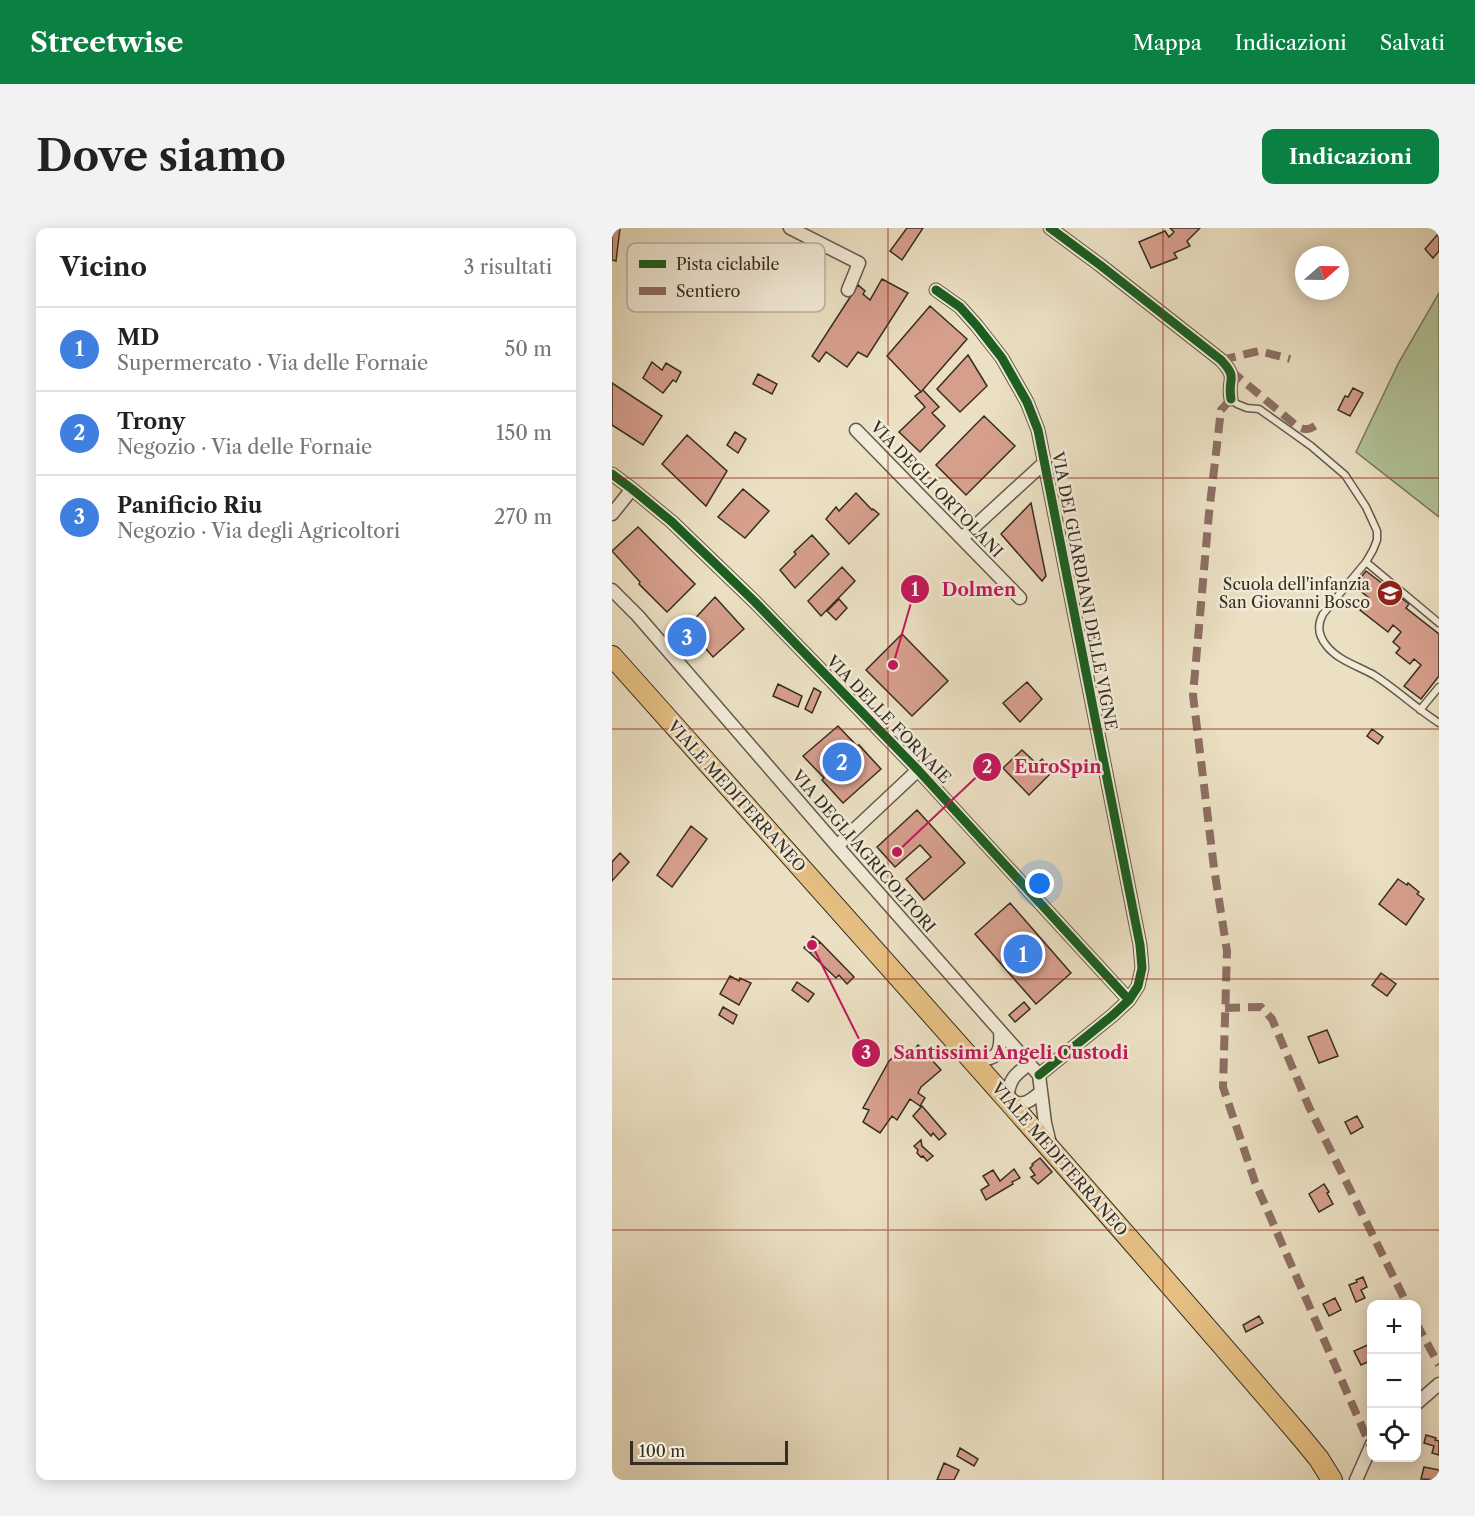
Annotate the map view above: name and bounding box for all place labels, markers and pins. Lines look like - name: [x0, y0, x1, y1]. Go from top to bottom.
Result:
- callout: Dolmen: [900, 571, 1028, 607]
- place label: Scuola dell'infanzia San Giovanni Bosco: [1219, 574, 1371, 612]
- school or university icon: Scuola dell'infanzia San Giovanni Bosco: [1375, 578, 1405, 608]
- pin: 3: [668, 614, 706, 660]
- pin: 2: [822, 740, 862, 784]
- callout: EuroSpin: [972, 749, 1114, 785]
- pin: 1: [1004, 932, 1042, 976]
- callout: Santissimi Angeli Custodi: [851, 1035, 1141, 1071]

